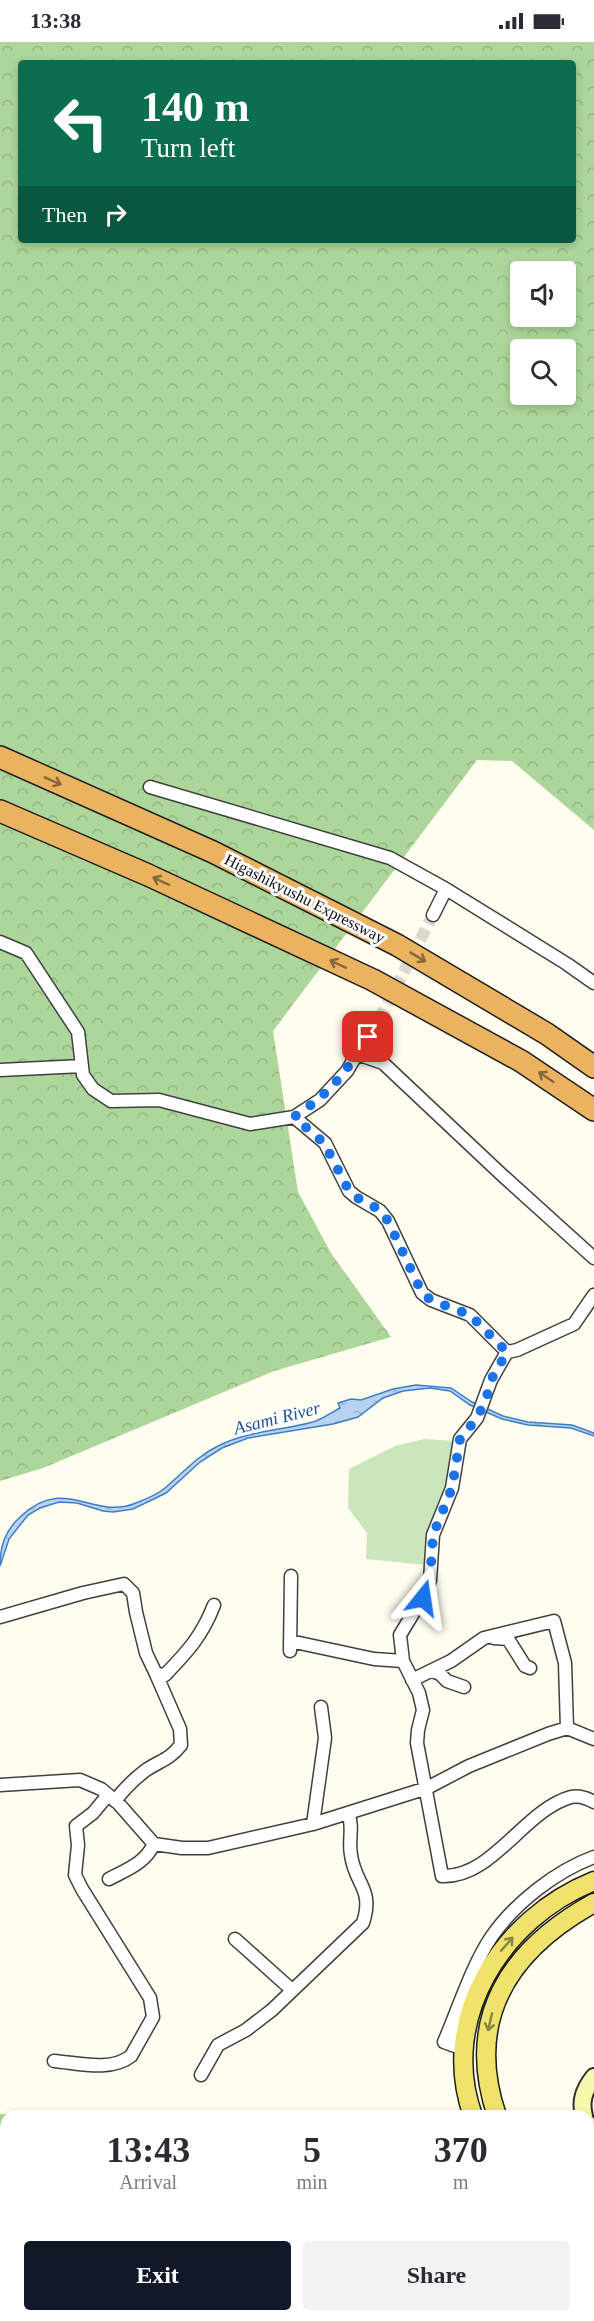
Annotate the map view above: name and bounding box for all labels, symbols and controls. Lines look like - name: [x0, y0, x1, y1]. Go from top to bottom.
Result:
- text: 13:38: [30, 8, 81, 33]
- icon: left: [42, 84, 120, 162]
- text: 140 m: [141, 84, 250, 130]
- text: Turn left: [141, 133, 235, 163]
- icon: right: [99, 198, 132, 231]
- text: Then: [42, 202, 87, 227]
- map controls: [510, 261, 576, 405]
- button: sound: [510, 261, 576, 327]
- button: search: [510, 339, 576, 405]
- one-way arrow: [44, 776, 62, 787]
- street label: Higashikyushu Expressway: [221, 851, 388, 947]
- one-way arrow: [153, 874, 171, 886]
- one-way arrow: [409, 951, 426, 963]
- one-way arrow: [329, 957, 347, 969]
- pin: [342, 1011, 393, 1062]
- icon: arrive: [351, 1020, 384, 1053]
- one-way arrow: [537, 1071, 554, 1084]
- water label: Asami River: [231, 1397, 323, 1439]
- position arrow: [391, 1566, 455, 1630]
- one-way arrow: [500, 1937, 514, 1952]
- one-way arrow: [484, 2013, 496, 2032]
- text: 13:43: [106, 2130, 190, 2170]
- text: 5: [303, 2130, 321, 2170]
- text: 370: [434, 2130, 488, 2170]
- text: Arrival: [119, 2171, 177, 2193]
- text: min: [296, 2171, 328, 2193]
- text: m: [453, 2171, 469, 2193]
- button: Exit: [24, 2241, 291, 2310]
- button: Share: [303, 2241, 570, 2310]

